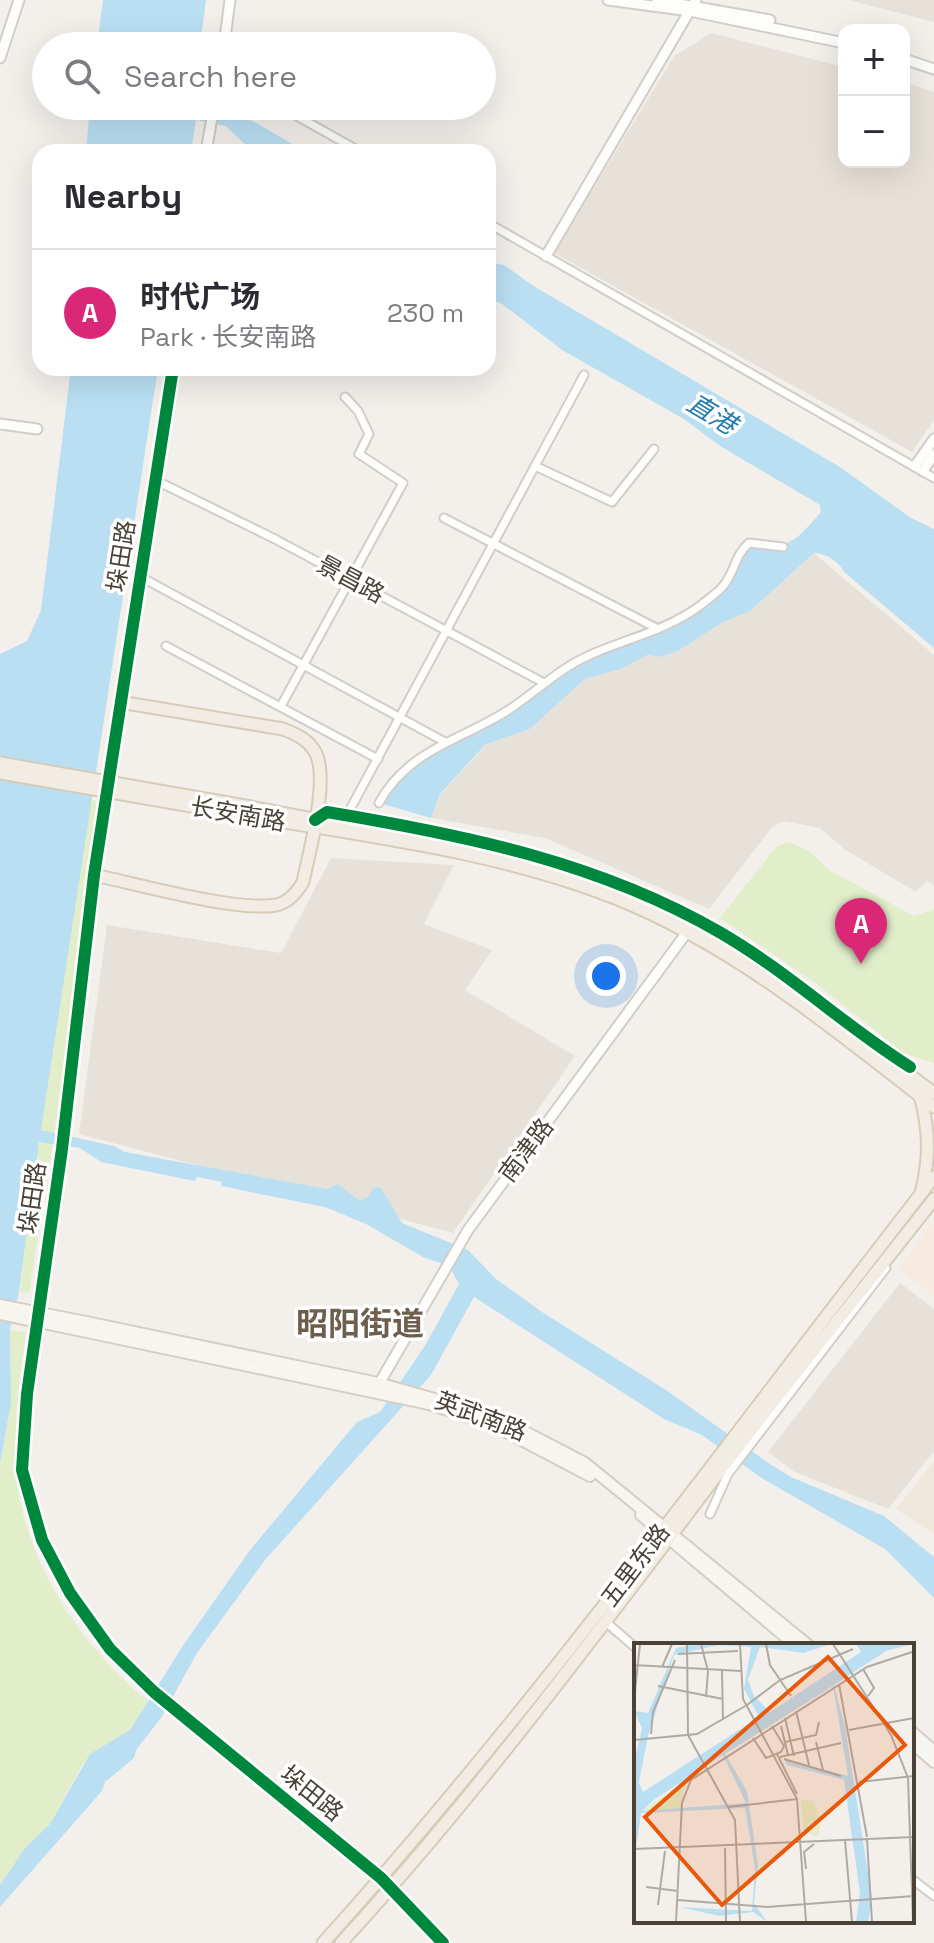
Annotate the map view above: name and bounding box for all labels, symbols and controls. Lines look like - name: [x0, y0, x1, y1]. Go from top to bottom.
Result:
- map controls: [838, 24, 910, 168]
- button: +: [838, 24, 910, 96]
- search box: [32, 32, 496, 120]
- icon: search: [60, 54, 104, 98]
- text: Search here: [124, 57, 297, 96]
- button: −: [838, 96, 910, 168]
- text: Nearby: [64, 175, 182, 218]
- text: 时代广场: [140, 277, 260, 316]
- text: A: [82, 296, 98, 330]
- text: 230 m: [387, 296, 464, 330]
- text: Park · 长安南路: [140, 320, 316, 354]
- water label: 直港: [681, 386, 746, 444]
- street label: 垛田路: [100, 518, 142, 594]
- street label: 景昌路: [312, 548, 390, 610]
- street label: 长安南路: [188, 790, 288, 838]
- pin: A: [835, 898, 887, 964]
- your location: [586, 956, 626, 996]
- street label: 南津路: [492, 1112, 560, 1188]
- street label: 垛田路: [12, 1160, 52, 1236]
- district label: 昭阳街道: [296, 1304, 424, 1344]
- street label: 英武南路: [431, 1384, 531, 1448]
- street label: 五里东路: [594, 1517, 676, 1613]
- inset map: [634, 1643, 914, 1923]
- street label: 垛田路: [274, 1758, 350, 1828]

